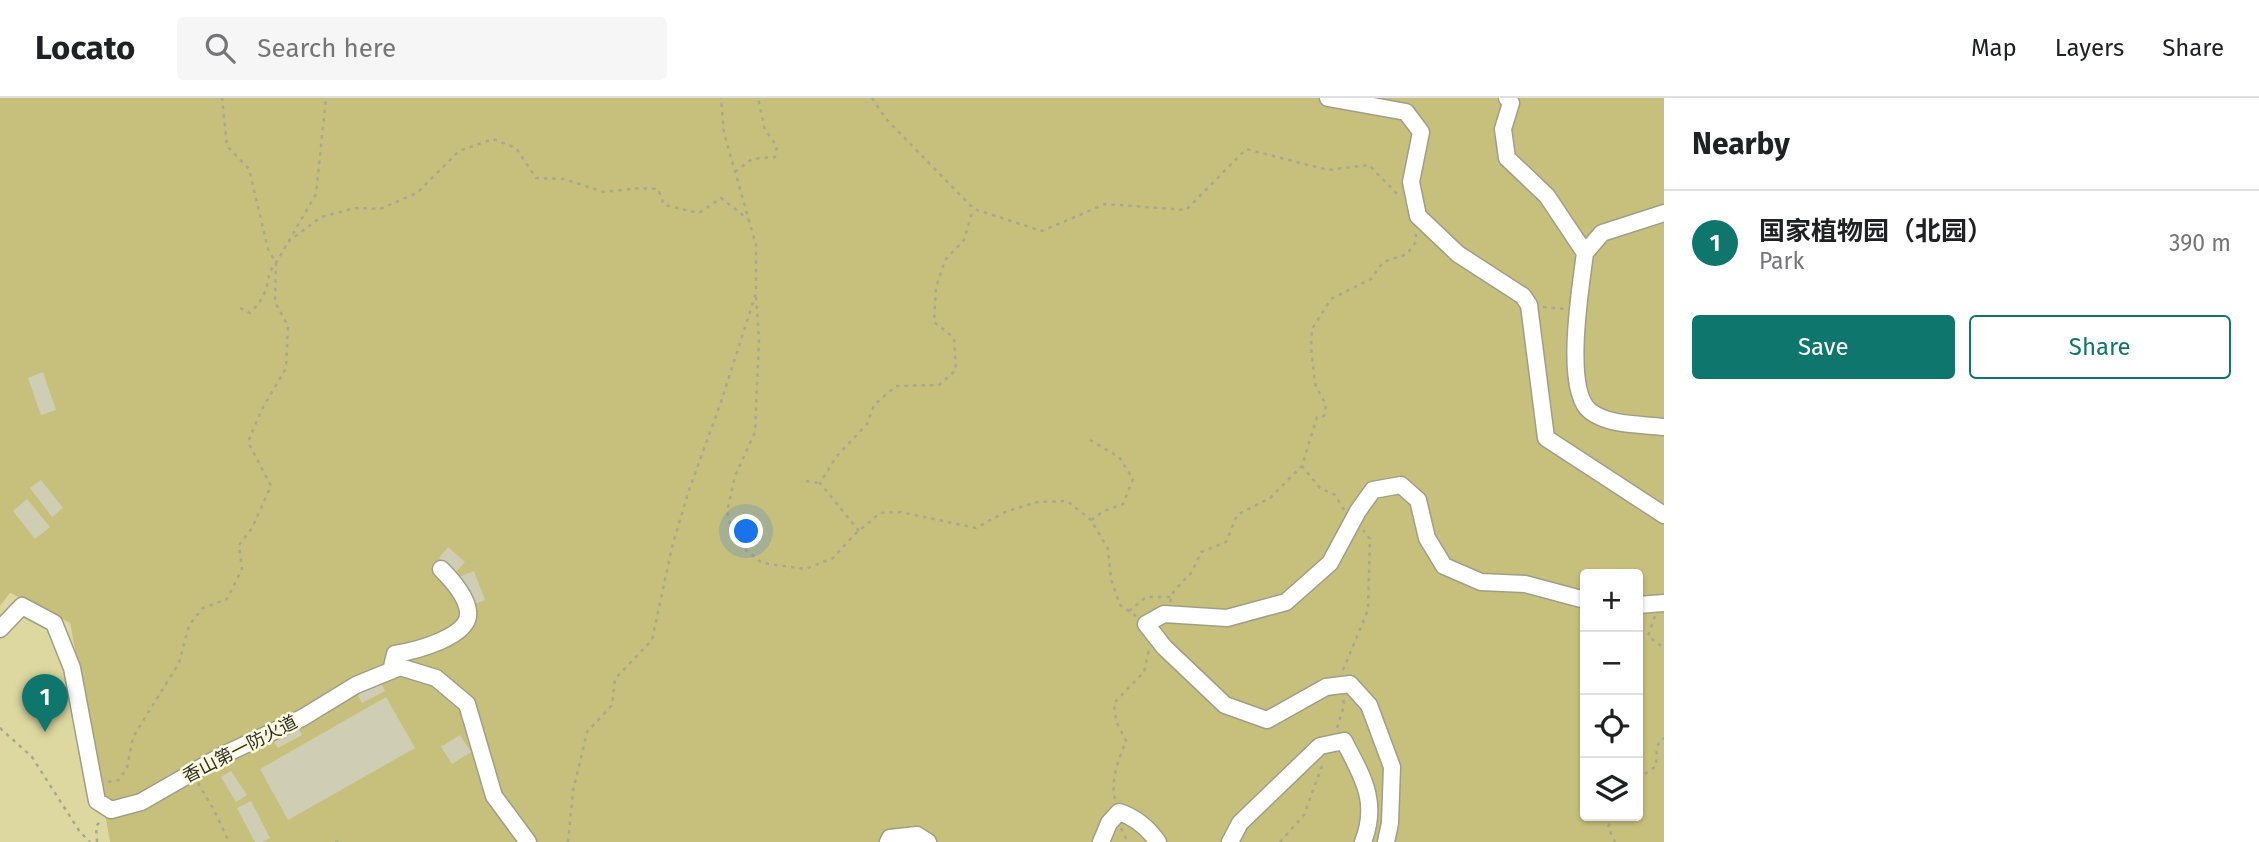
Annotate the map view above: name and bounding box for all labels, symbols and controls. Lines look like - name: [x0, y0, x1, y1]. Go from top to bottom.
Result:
- search box: [177, 17, 667, 80]
- text: Locato: [35, 28, 135, 68]
- icon: search: [201, 29, 239, 67]
- text: Search here: [257, 33, 396, 64]
- text: Map: [1971, 34, 2017, 62]
- text: Layers: [2055, 34, 2124, 62]
- text: Share: [2162, 34, 2224, 62]
- text: Nearby: [1692, 126, 1790, 162]
- text: 国家植物园（北园）: [1759, 216, 1993, 247]
- text: 1: [1710, 229, 1720, 257]
- text: 390 m: [2169, 229, 2231, 257]
- text: Park: [1759, 247, 1804, 275]
- button: Save: [1692, 315, 1955, 379]
- button: Share: [1969, 315, 2231, 379]
- your location: [729, 514, 763, 548]
- map controls: [1580, 569, 1643, 821]
- button: +: [1580, 569, 1643, 632]
- button: −: [1580, 632, 1643, 695]
- pin: 1: [22, 674, 68, 732]
- button: locate: [1580, 695, 1643, 758]
- street label: 香山第一防火道: [179, 711, 301, 787]
- button: layers: [1580, 758, 1643, 821]

